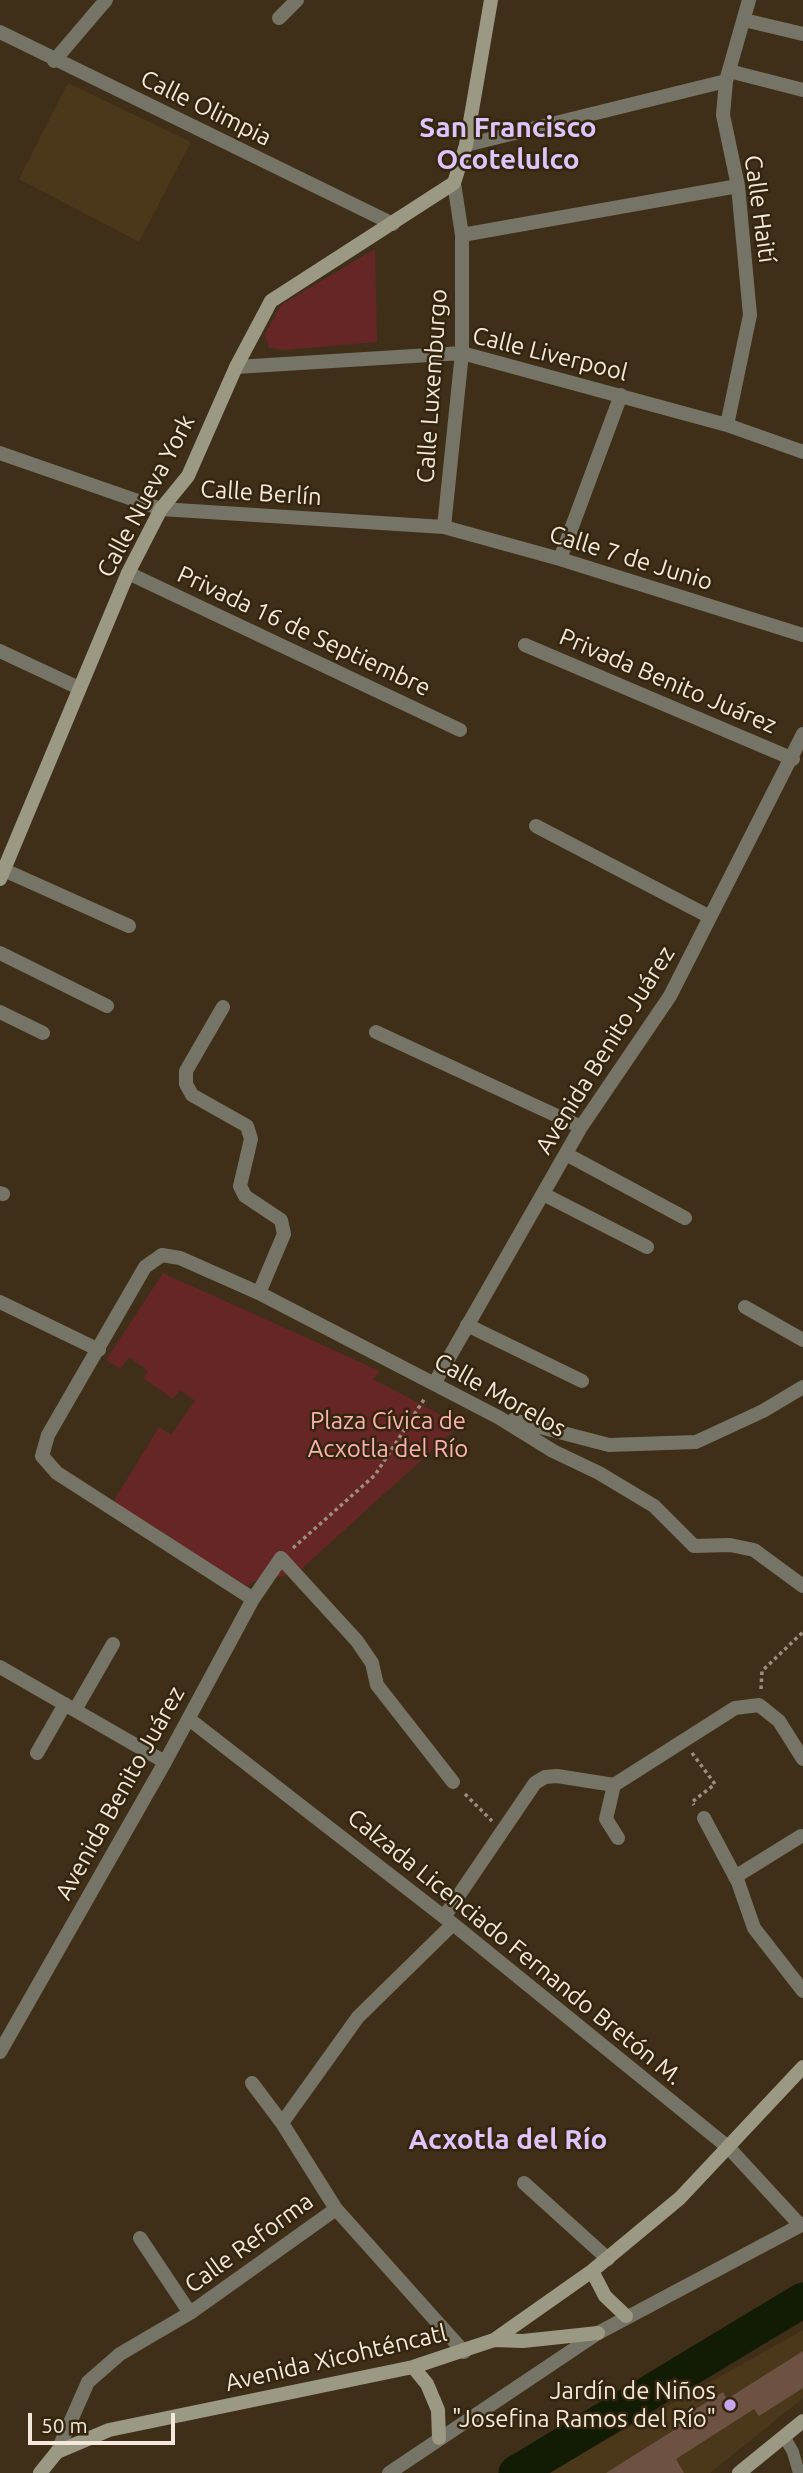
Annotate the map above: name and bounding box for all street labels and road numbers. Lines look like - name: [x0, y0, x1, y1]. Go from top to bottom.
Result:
- street label: Calle Olimpia: [136, 64, 276, 152]
- street label: Calle Haití: [738, 153, 782, 265]
- street label: Calle Luxemburgo: [411, 288, 453, 484]
- street label: Calle Liverpool: [469, 321, 631, 387]
- street label: Calle Nueva York: [91, 410, 201, 582]
- street label: Calle Berlín: [199, 474, 323, 512]
- street label: Calle 7 de Junio: [546, 519, 716, 597]
- street label: Privada 16 de Septiembre: [173, 560, 435, 702]
- street label: Privada Benito Juárez: [555, 622, 781, 740]
- street label: Avenida Benito Juárez: [529, 941, 681, 1159]
- street label: Calle Morelos: [429, 1347, 571, 1443]
- street label: Avenida Benito Juárez: [49, 1681, 191, 1905]
- street label: Calzada Licenciado Fernando Bretón M.: [342, 1803, 688, 2091]
- street label: Calle Reforma: [179, 2187, 319, 2299]
- street label: Avenida Xicohténcatl: [222, 2318, 450, 2398]

